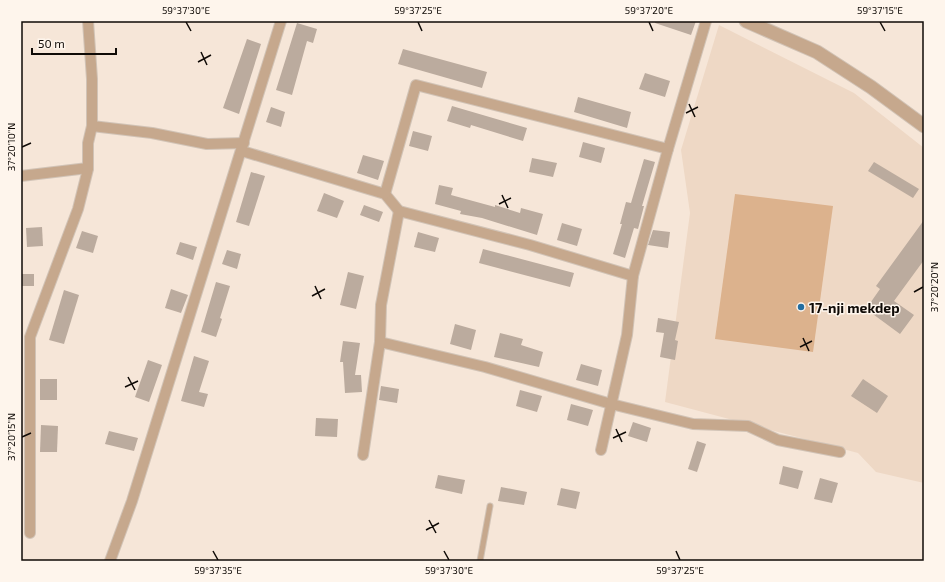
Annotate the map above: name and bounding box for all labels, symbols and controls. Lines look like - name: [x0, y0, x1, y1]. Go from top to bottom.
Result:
- text: 59°37'30"E: [162, 4, 210, 16]
- text: 59°37'25"E: [394, 4, 442, 16]
- text: 59°37'20"E: [625, 4, 674, 16]
- text: 59°37'15"E: [857, 4, 903, 16]
- scale bar: [32, 30, 116, 56]
- text: 50 m: [38, 36, 65, 50]
- text: 37°20'10"N: [5, 123, 17, 171]
- text: 37°20'20"N: [928, 262, 940, 312]
- place label: 17-nji mekdep: [809, 299, 900, 316]
- marker: 17-nji mekdep: [796, 302, 806, 312]
- text: 37°20'15"N: [5, 413, 17, 461]
- text: 59°37'35"E: [194, 564, 242, 576]
- text: 59°37'30"E: [425, 564, 473, 576]
- text: 59°37'25"E: [656, 564, 704, 576]

